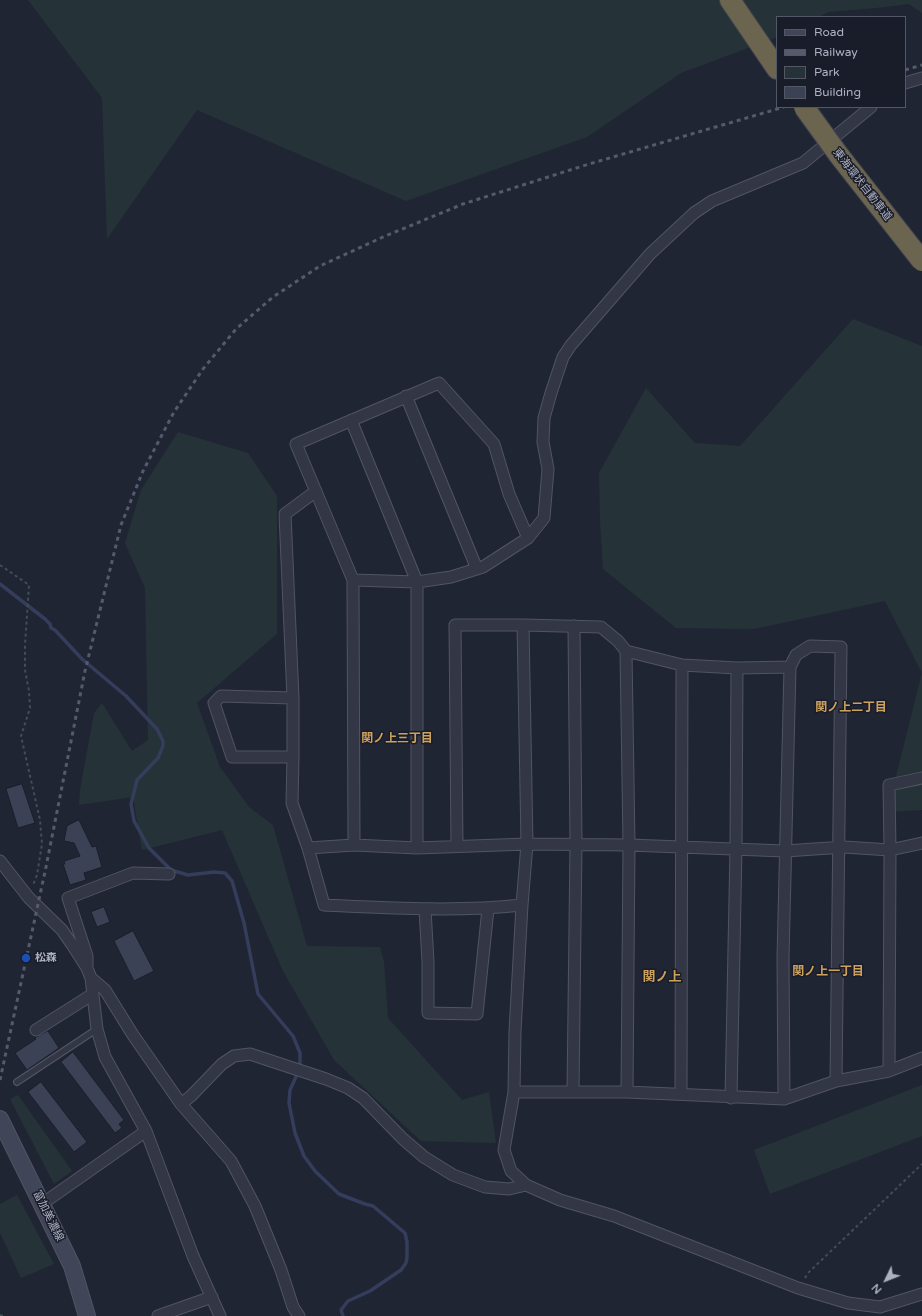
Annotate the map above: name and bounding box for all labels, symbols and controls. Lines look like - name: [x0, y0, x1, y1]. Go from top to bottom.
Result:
- legend: [776, 16, 906, 108]
- text: Road: [814, 25, 844, 39]
- text: Railway: [814, 45, 858, 59]
- text: Park: [814, 65, 840, 79]
- text: Building: [814, 85, 861, 99]
- street label: 東海環状自動車道: [830, 146, 894, 224]
- district label: 関ノ上二丁目: [815, 701, 887, 715]
- district label: 関ノ上三丁目: [361, 732, 433, 746]
- place label: 松森: [35, 951, 57, 965]
- marker: 松森: [20, 952, 32, 964]
- district label: 関ノ上一丁目: [792, 965, 864, 979]
- district label: 関ノ上: [643, 970, 681, 986]
- street label: 富加美濃線: [30, 1188, 66, 1244]
- north arrow: [866, 1260, 906, 1300]
- text: N: [869, 1281, 885, 1296]

